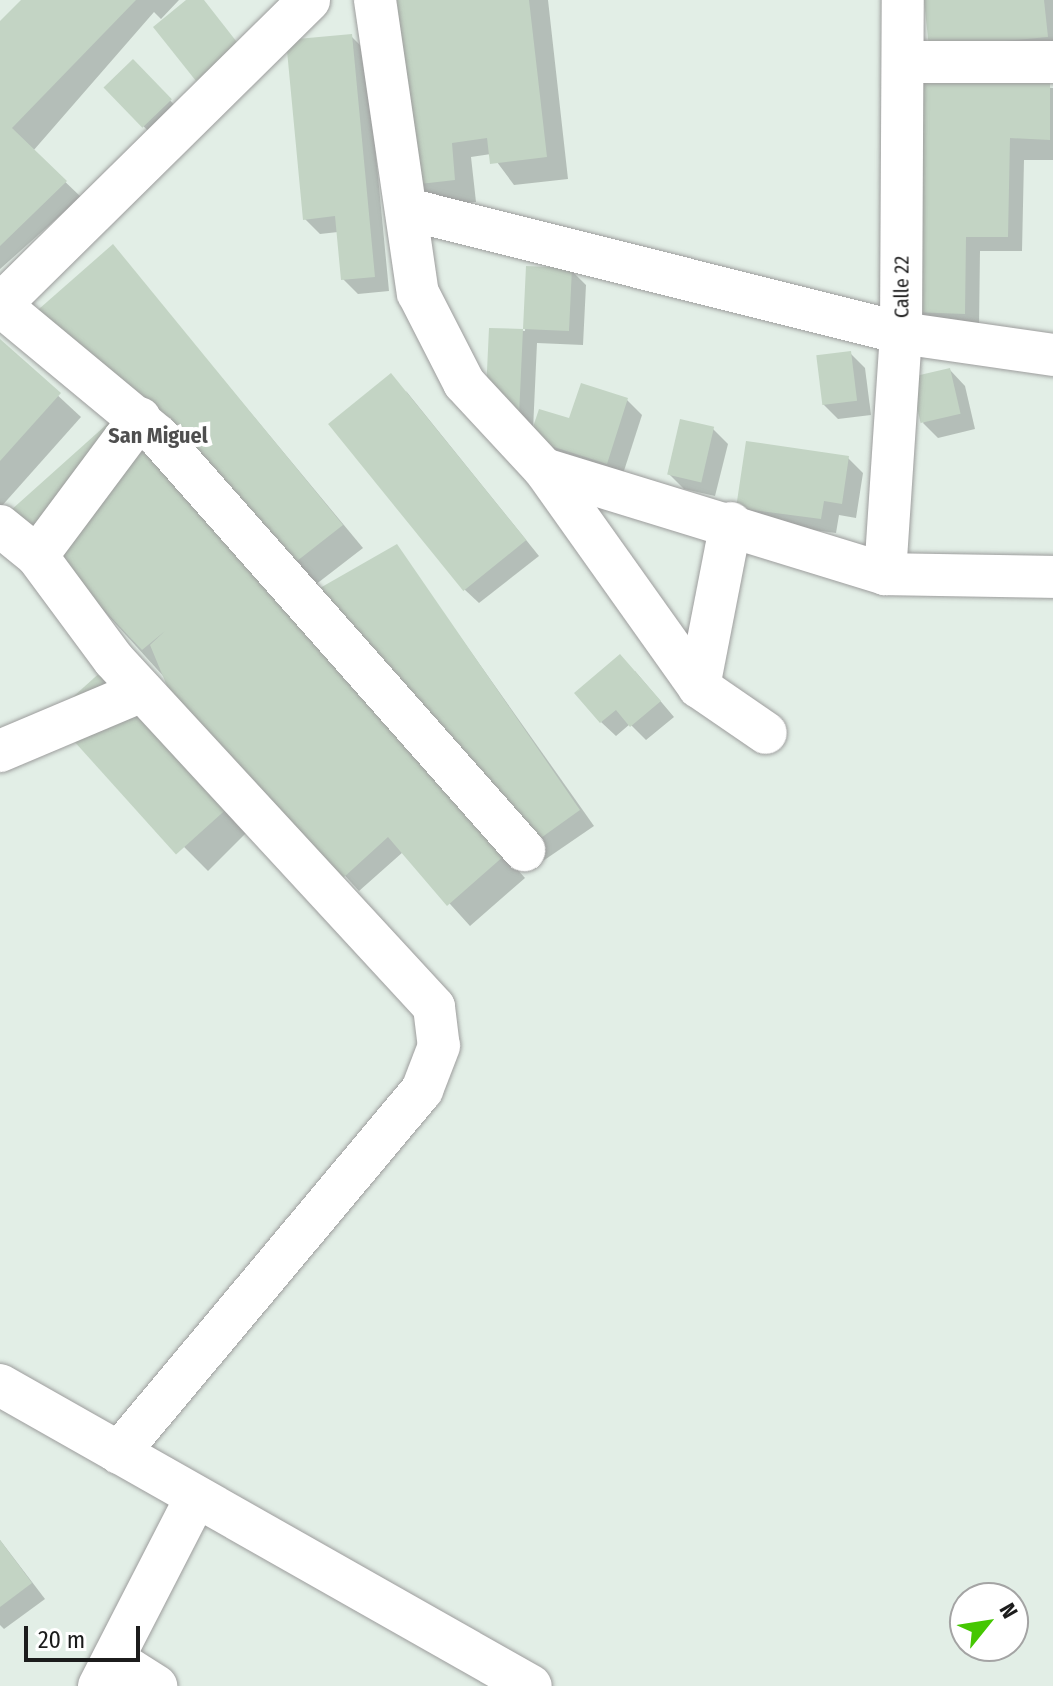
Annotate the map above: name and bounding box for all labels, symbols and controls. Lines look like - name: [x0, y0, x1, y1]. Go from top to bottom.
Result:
- street label: Calle 22: [890, 256, 914, 318]
- district label: San Miguel: [108, 423, 208, 449]
- north arrow: [949, 1582, 1029, 1662]
- text: N: [993, 1598, 1023, 1623]
- scale bar: [28, 1610, 144, 1660]
- text: 20 m: [38, 1626, 85, 1654]

